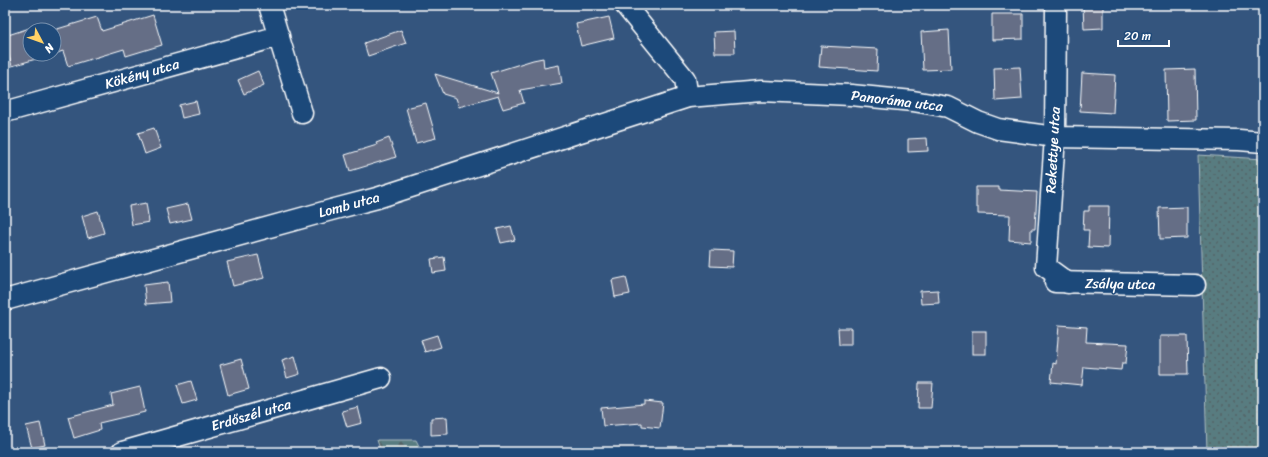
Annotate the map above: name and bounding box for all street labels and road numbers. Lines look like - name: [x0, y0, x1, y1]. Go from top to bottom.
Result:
- street label: Kökény utca: [102, 51, 183, 97]
- street label: Panoráma utca: [850, 83, 945, 119]
- street label: Rekettye utca: [1038, 105, 1068, 194]
- street label: Lomb utca: [316, 185, 382, 225]
- street label: Zsálya utca: [1085, 271, 1155, 297]
- street label: Erdőszél utca: [208, 391, 295, 438]

